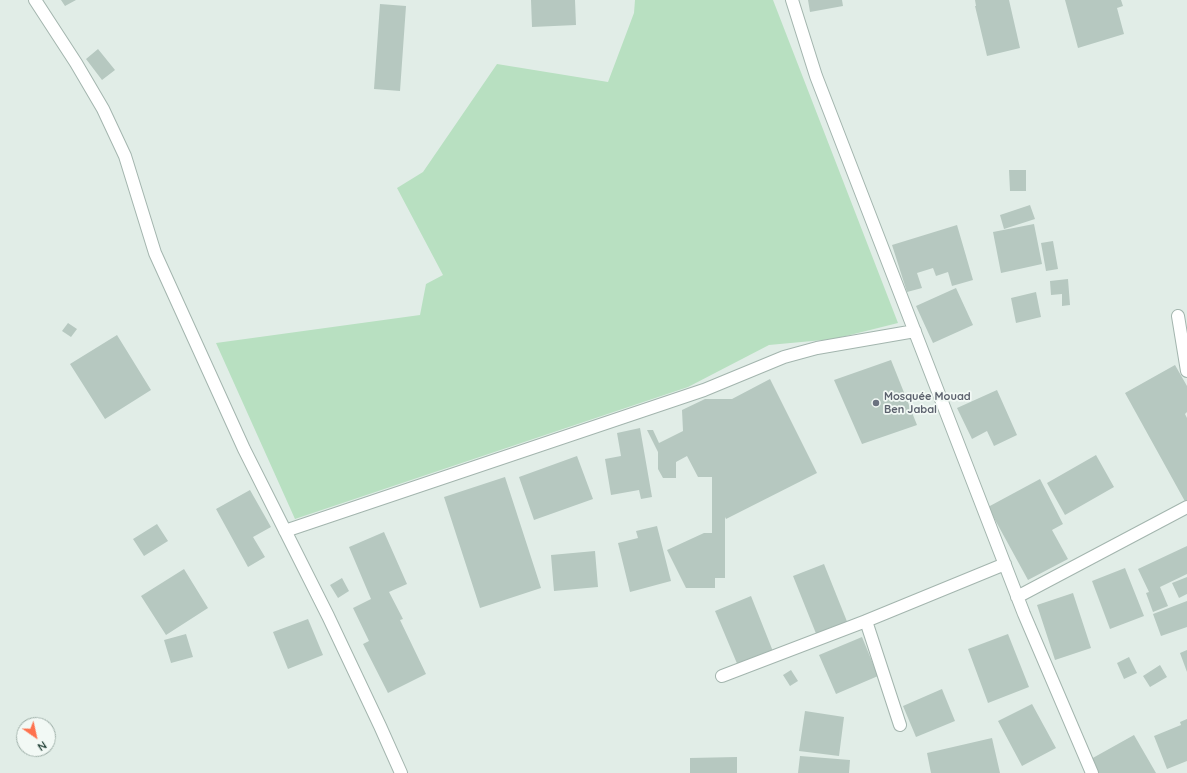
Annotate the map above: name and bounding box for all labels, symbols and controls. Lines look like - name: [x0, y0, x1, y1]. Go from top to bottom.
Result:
- place label: Mosquée Mouad Ben Jabal: [884, 390, 971, 416]
- marker: Mosquée Mouad Ben Jabal: [871, 398, 881, 408]
- north arrow: [16, 717, 56, 757]
- text: N: [35, 738, 49, 754]

